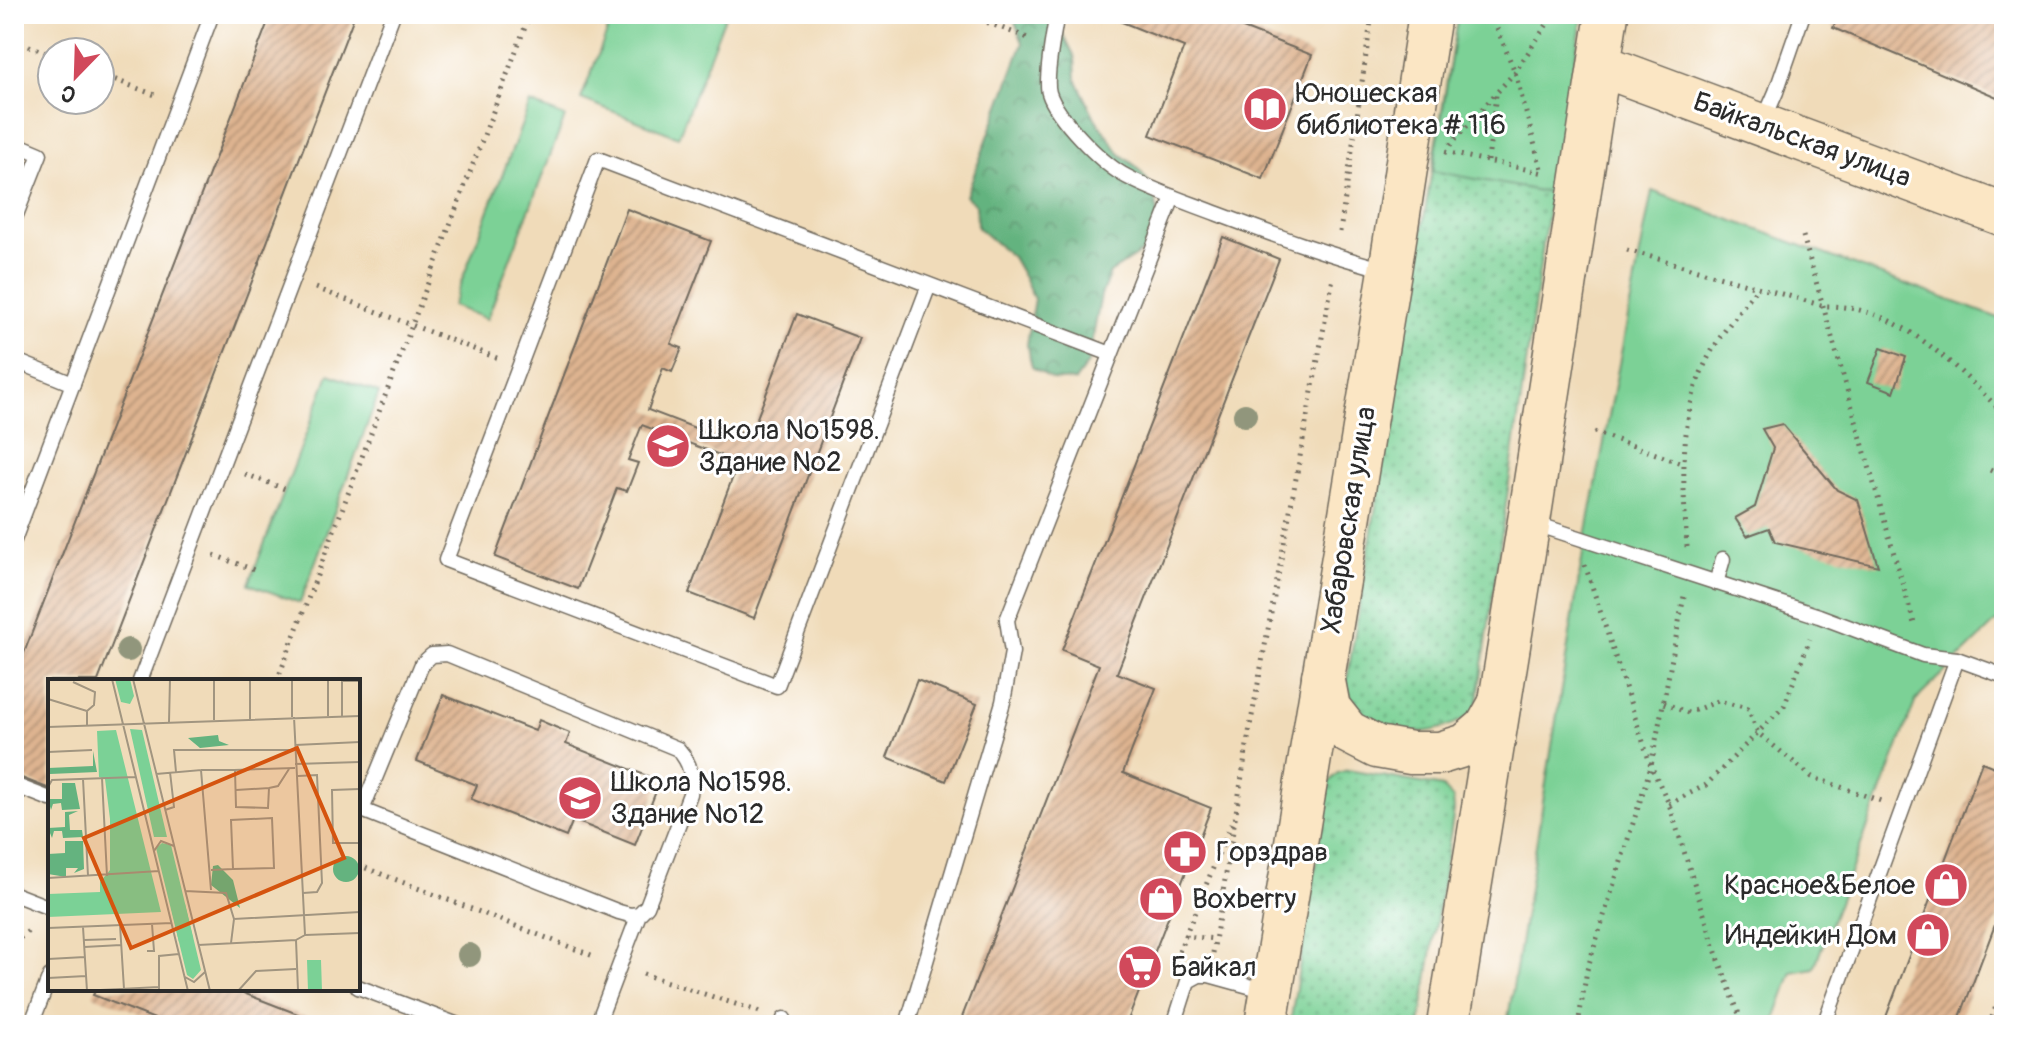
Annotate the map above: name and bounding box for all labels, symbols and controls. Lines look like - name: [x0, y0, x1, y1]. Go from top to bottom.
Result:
- north arrow: [36, 36, 116, 116]
- place label: Юношеская библиотека # 116: [1296, 76, 1506, 143]
- text: С: [56, 78, 80, 109]
- street label: Байкальская улица: [1688, 84, 1916, 196]
- library icon: Юношеская библиотека # 116: [1241, 85, 1289, 133]
- street label: Хабаровская улица: [1314, 404, 1384, 636]
- place label: Школа №1598. Здание №2: [699, 413, 880, 480]
- school or university icon: Школа №1598. Здание №2: [644, 422, 692, 470]
- inset map: [48, 679, 360, 991]
- place label: Школа №1598. Здание №12: [611, 765, 792, 832]
- school or university icon: Школа №1598. Здание №12: [556, 774, 604, 822]
- pharmacy icon: Горздрав: [1161, 828, 1209, 876]
- place label: Горздрав: [1216, 835, 1328, 870]
- shop icon: Красное&Белое: [1922, 861, 1970, 909]
- place label: Красное&Белое: [1724, 868, 1915, 903]
- shop icon: Boxberry: [1137, 875, 1185, 923]
- place label: Boxberry: [1192, 882, 1296, 917]
- shop icon: Индейкин Дом: [1904, 911, 1952, 959]
- place label: Индейкин Дом: [1725, 918, 1897, 953]
- supermarket icon: Байкал: [1116, 943, 1164, 991]
- place label: Байкал: [1171, 950, 1256, 985]

